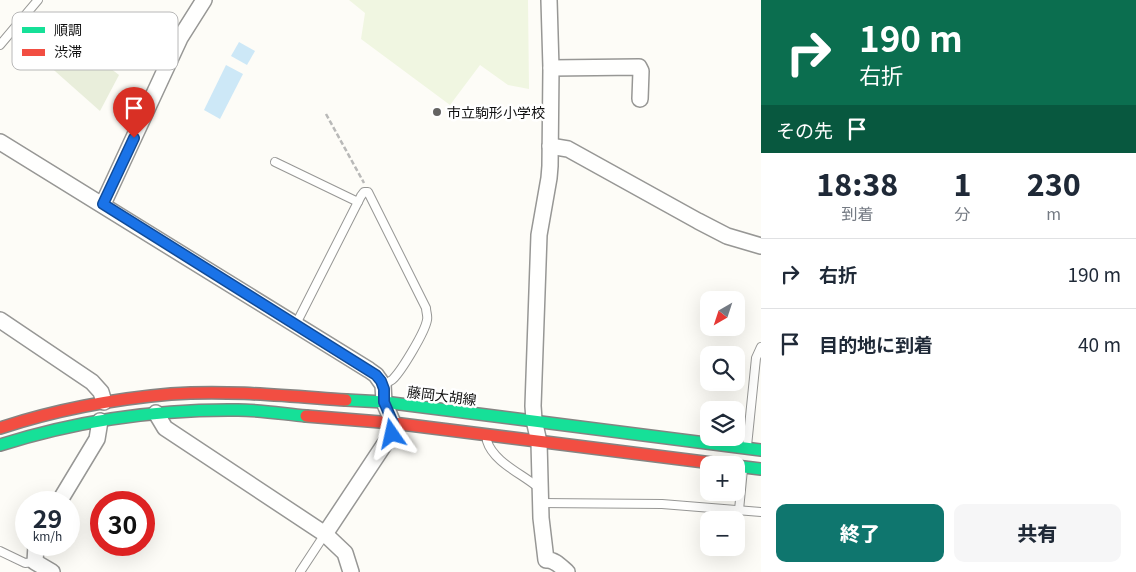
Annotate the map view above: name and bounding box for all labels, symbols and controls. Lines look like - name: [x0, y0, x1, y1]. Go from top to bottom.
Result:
- text: 190 m: [859, 11, 963, 62]
- legend: [12, 12, 178, 70]
- text: 順調: [54, 19, 82, 39]
- icon: right: [776, 20, 841, 85]
- text: 渋滞: [54, 41, 82, 61]
- text: 右折: [859, 58, 903, 90]
- pin: [113, 87, 155, 138]
- icon: arrive: [120, 94, 148, 122]
- place label: 市立駒形小学校: [447, 102, 545, 122]
- marker: 市立駒形小学校: [431, 106, 443, 118]
- icon: arrive: [843, 115, 871, 143]
- text: その先: [776, 116, 833, 143]
- text: 18:38: [816, 161, 898, 205]
- text: 1: [954, 161, 972, 205]
- text: 230: [1027, 161, 1081, 205]
- text: 到着: [841, 201, 873, 225]
- text: 分: [955, 201, 971, 225]
- text: m: [1046, 201, 1061, 225]
- icon: right: [776, 260, 804, 288]
- text: 右折: [819, 260, 857, 287]
- text: 190 m: [1068, 260, 1121, 287]
- north arrow: [700, 291, 745, 336]
- map controls: [700, 291, 745, 556]
- icon: arrive: [776, 330, 804, 358]
- text: 目的地に到着: [819, 330, 933, 357]
- text: 40 m: [1078, 330, 1121, 357]
- button: search: [700, 346, 745, 391]
- street label: 藤岡大胡線: [406, 381, 478, 409]
- button: layers: [700, 401, 745, 446]
- position arrow: [365, 407, 417, 459]
- button: +: [700, 456, 745, 501]
- speed limit sign: 30: [90, 491, 155, 556]
- text: 29: [33, 499, 62, 535]
- button: 終了: [776, 504, 944, 562]
- button: 共有: [954, 504, 1121, 562]
- button: −: [700, 511, 745, 556]
- text: km/h: [33, 527, 62, 544]

